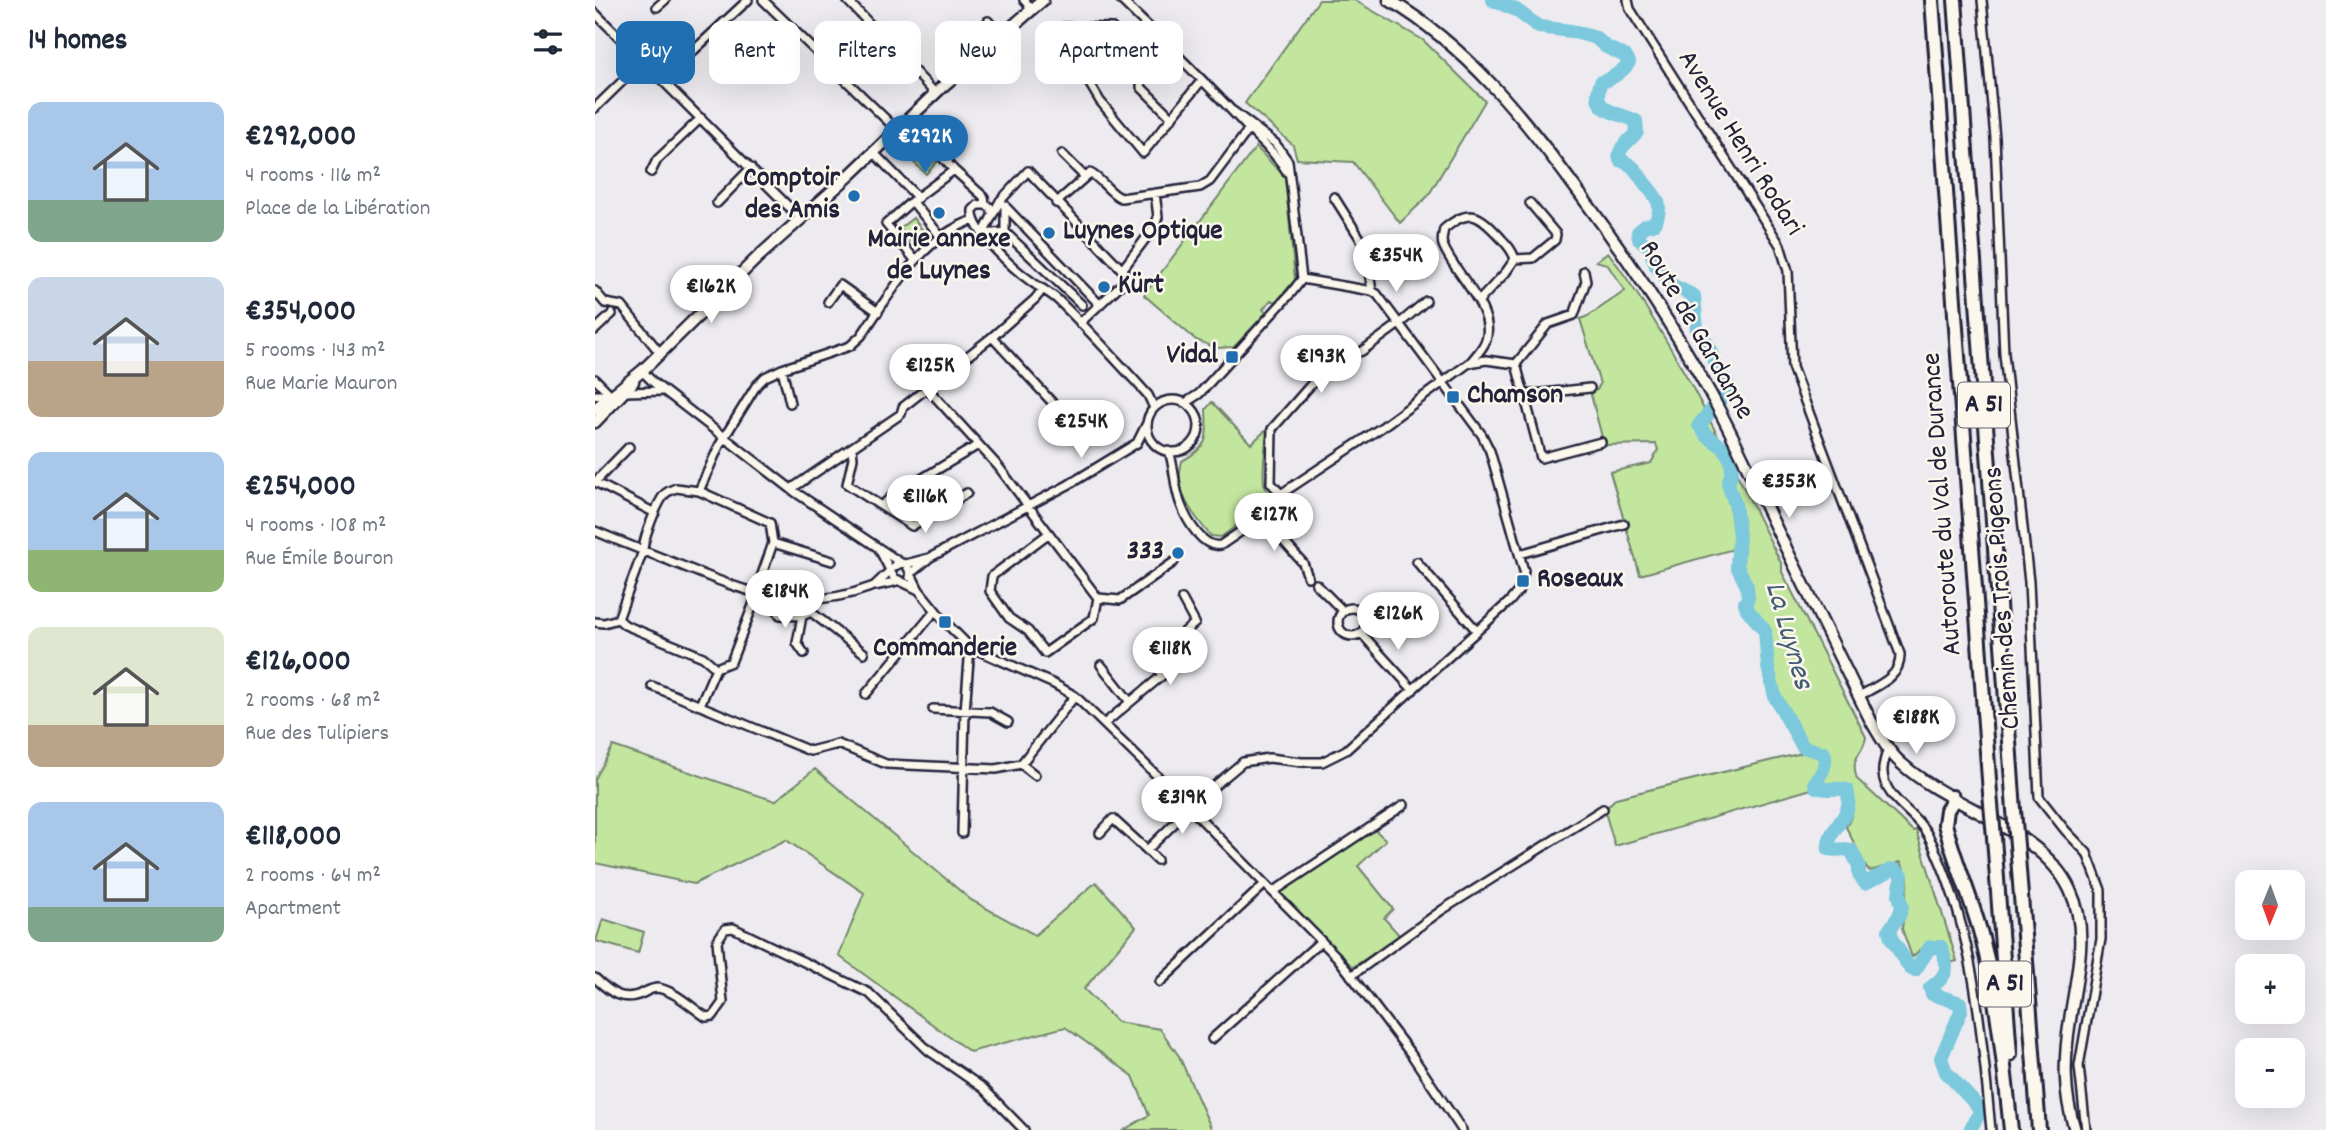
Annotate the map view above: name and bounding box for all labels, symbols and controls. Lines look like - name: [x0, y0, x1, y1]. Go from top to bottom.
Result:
- text: 14 homes: [28, 21, 127, 64]
- chip: Buy: [616, 21, 695, 84]
- chip: Rent: [709, 21, 800, 84]
- chip: Filters: [814, 21, 921, 84]
- chip: New: [935, 21, 1021, 84]
- chip: Apartment: [1035, 21, 1183, 84]
- icon: filters: [529, 23, 567, 61]
- street label: Avenue Henri Rodari: [1666, 43, 1812, 245]
- pin: €292K: [876, 116, 974, 175]
- text: €292,000: [245, 117, 356, 160]
- text: €292K: [898, 121, 952, 154]
- icon: home: [84, 130, 168, 214]
- text: 4 rooms · 116 m²: [245, 160, 381, 193]
- place label: Comptoir des Amis: [743, 160, 841, 232]
- marker: Comptoir des Amis: [846, 188, 862, 204]
- text: Place de la Libération: [245, 193, 430, 226]
- marker: Mairie annexe de Luynes: [931, 205, 947, 221]
- place label: Luynes Optique: [1063, 213, 1223, 253]
- place label: Mairie annexe de Luynes: [868, 221, 1010, 293]
- marker: Luynes Optique: [1041, 225, 1057, 241]
- pin: €354K: [1347, 234, 1445, 294]
- street label: Route de Gardanne: [1627, 234, 1763, 428]
- text: €354K: [1369, 240, 1423, 273]
- pin: €162K: [662, 266, 760, 325]
- place label: Kürt: [1118, 267, 1164, 307]
- text: €162K: [686, 271, 736, 304]
- marker: Kürt: [1096, 279, 1112, 295]
- text: €354,000: [245, 292, 356, 335]
- icon: home: [84, 305, 168, 389]
- text: 5 rooms · 143 m²: [245, 335, 385, 368]
- pin: €193K: [1272, 336, 1370, 395]
- place label: Vidal: [1166, 337, 1218, 377]
- text: €193K: [1296, 341, 1346, 374]
- pin: €125K: [881, 344, 979, 404]
- marker: Vidal: [1224, 349, 1240, 365]
- text: €125K: [905, 350, 955, 383]
- street label: Autoroute du Val de Durance: [1913, 351, 1975, 657]
- text: Rue Marie Mauron: [245, 368, 397, 401]
- place label: Chamson: [1467, 377, 1563, 417]
- road number: A 51: [1958, 382, 2010, 428]
- marker: Chamson: [1445, 389, 1461, 405]
- pin: €254K: [1032, 400, 1130, 460]
- text: €254K: [1054, 406, 1108, 439]
- pin: €353K: [1740, 461, 1838, 520]
- street label: Chemin des Trois Pigeons: [1975, 465, 2033, 731]
- text: €353K: [1762, 466, 1816, 499]
- text: €254,000: [245, 467, 356, 510]
- pin: €116K: [876, 476, 974, 535]
- icon: home: [84, 480, 168, 564]
- text: €116K: [903, 481, 947, 514]
- pin: €127K: [1225, 494, 1323, 553]
- text: €127K: [1250, 499, 1298, 532]
- text: 4 rooms · 108 m²: [245, 510, 386, 543]
- place label: 333: [1127, 533, 1164, 573]
- text: Rue Émile Bouron: [245, 543, 393, 576]
- marker: 333: [1170, 545, 1186, 561]
- place label: Roseaux: [1537, 561, 1623, 601]
- pin: €184K: [736, 570, 834, 630]
- marker: Roseaux: [1515, 573, 1531, 589]
- text: €184K: [761, 576, 809, 609]
- water label: La Luynes: [1751, 577, 1823, 696]
- pin: €126K: [1349, 592, 1447, 652]
- text: €126K: [1373, 598, 1423, 631]
- marker: Commanderie: [937, 614, 953, 630]
- pin: €118K: [1121, 628, 1219, 687]
- place label: Commanderie: [873, 630, 1017, 670]
- text: €118K: [1149, 633, 1191, 666]
- text: €126,000: [245, 642, 351, 685]
- icon: home: [84, 655, 168, 739]
- text: 2 rooms · 68 m²: [245, 685, 381, 718]
- pin: €188K: [1867, 696, 1965, 756]
- text: €188K: [1893, 702, 1939, 735]
- text: Rue des Tulipiers: [245, 718, 389, 751]
- pin: €319K: [1133, 776, 1231, 836]
- text: €319K: [1157, 782, 1207, 815]
- text: €118,000: [245, 817, 342, 860]
- icon: home: [84, 830, 168, 914]
- text: 2 rooms · 64 m²: [245, 860, 381, 893]
- north arrow: [2235, 870, 2305, 940]
- map controls: [2235, 870, 2305, 1108]
- text: Apartment: [245, 893, 341, 926]
- button: +: [2235, 954, 2305, 1024]
- road number: A 51: [1979, 962, 2031, 1007]
- button: −: [2235, 1038, 2305, 1108]

